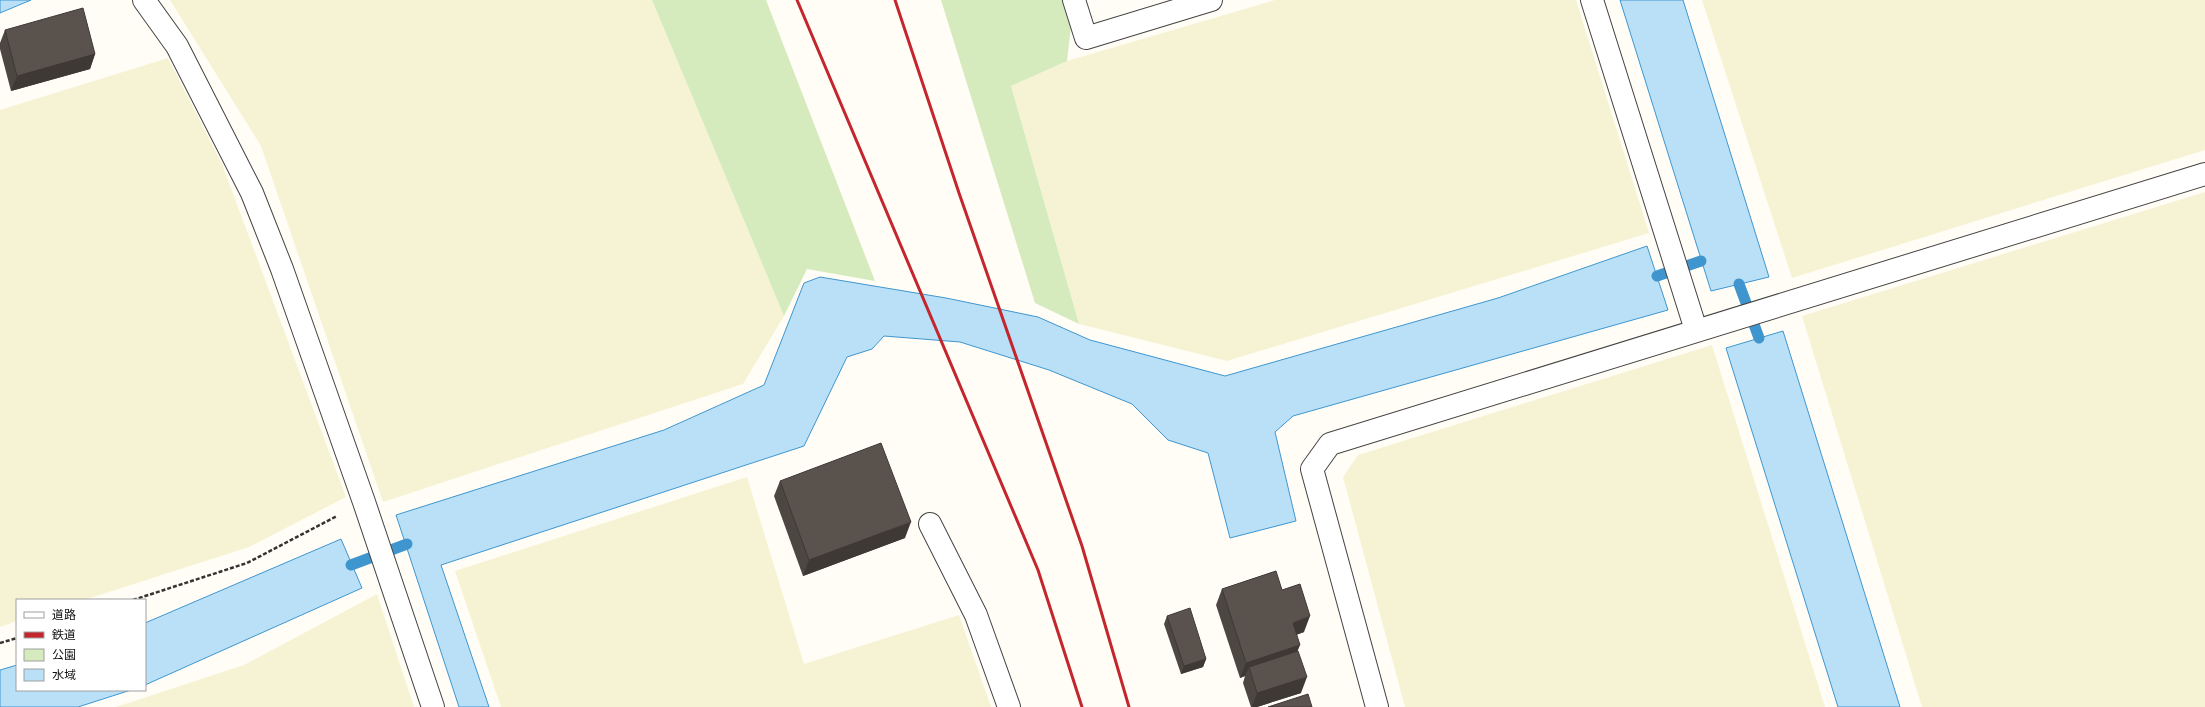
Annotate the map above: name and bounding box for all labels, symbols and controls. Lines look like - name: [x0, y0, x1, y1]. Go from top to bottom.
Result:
- legend: [16, 599, 146, 691]
- text: 道路: [52, 606, 76, 625]
- text: 鉄道: [52, 626, 76, 645]
- text: 公園: [52, 646, 76, 665]
- text: 水域: [52, 666, 76, 685]

